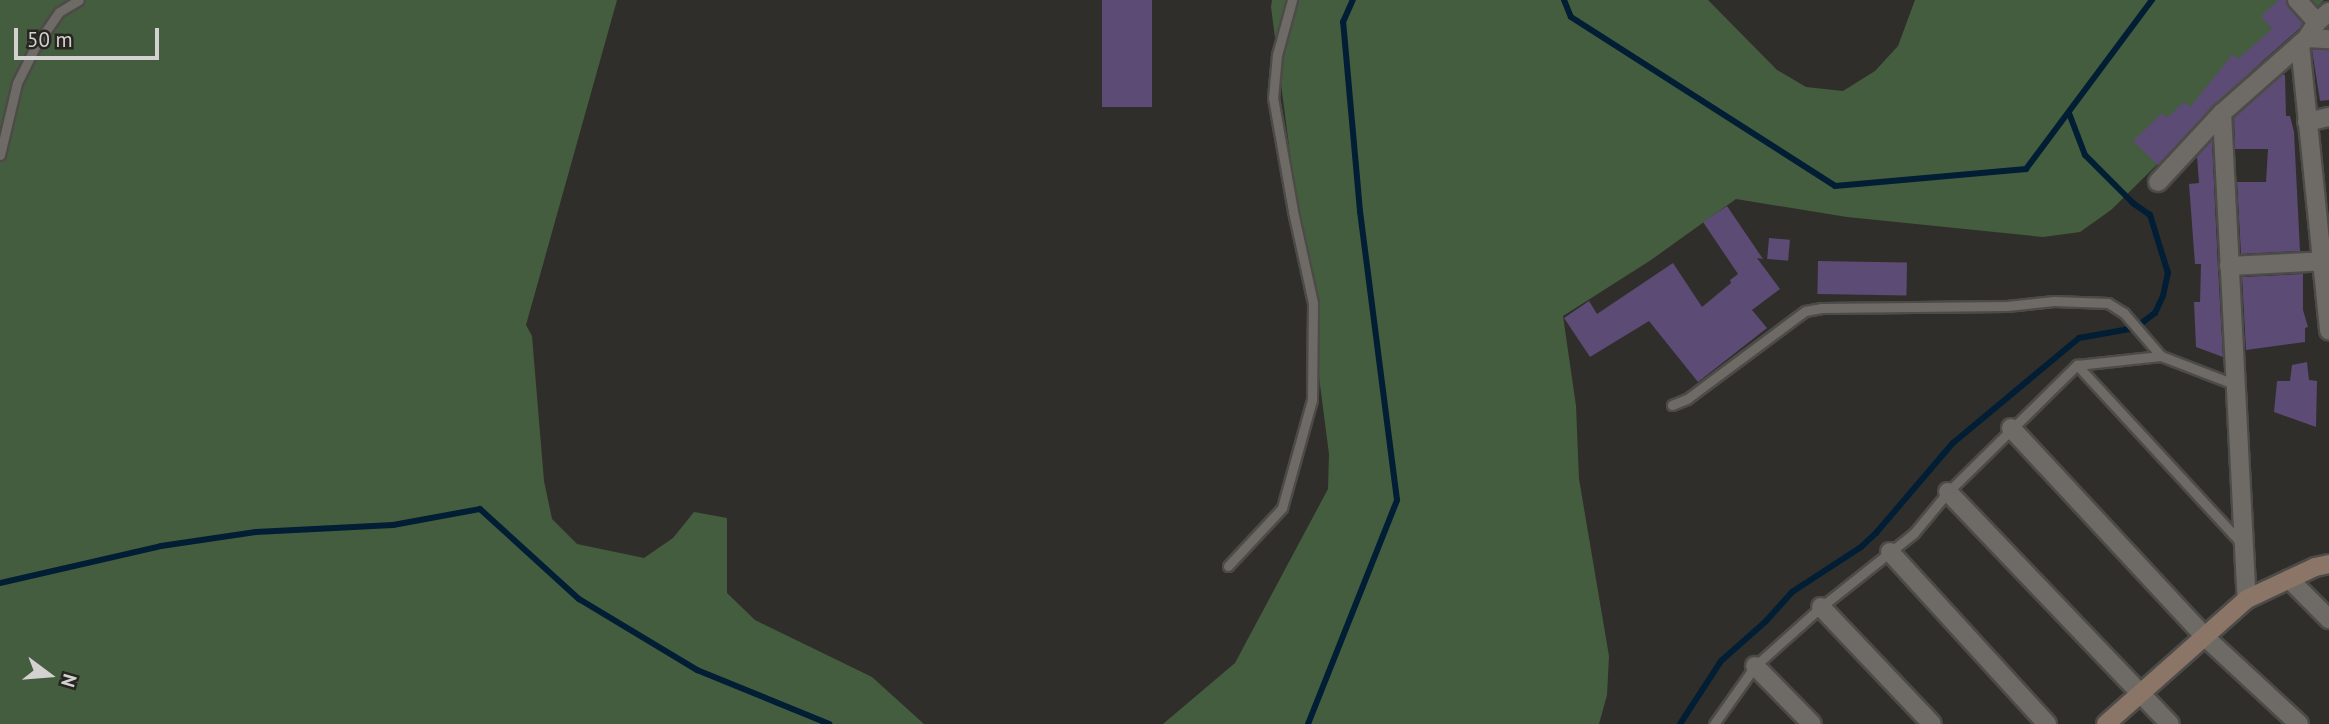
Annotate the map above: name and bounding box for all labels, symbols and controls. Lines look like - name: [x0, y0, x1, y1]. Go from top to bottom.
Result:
- scale bar: [18, 14, 163, 58]
- text: 50 m: [27, 26, 73, 53]
- north arrow: [14, 640, 84, 710]
- text: N: [56, 671, 82, 690]

